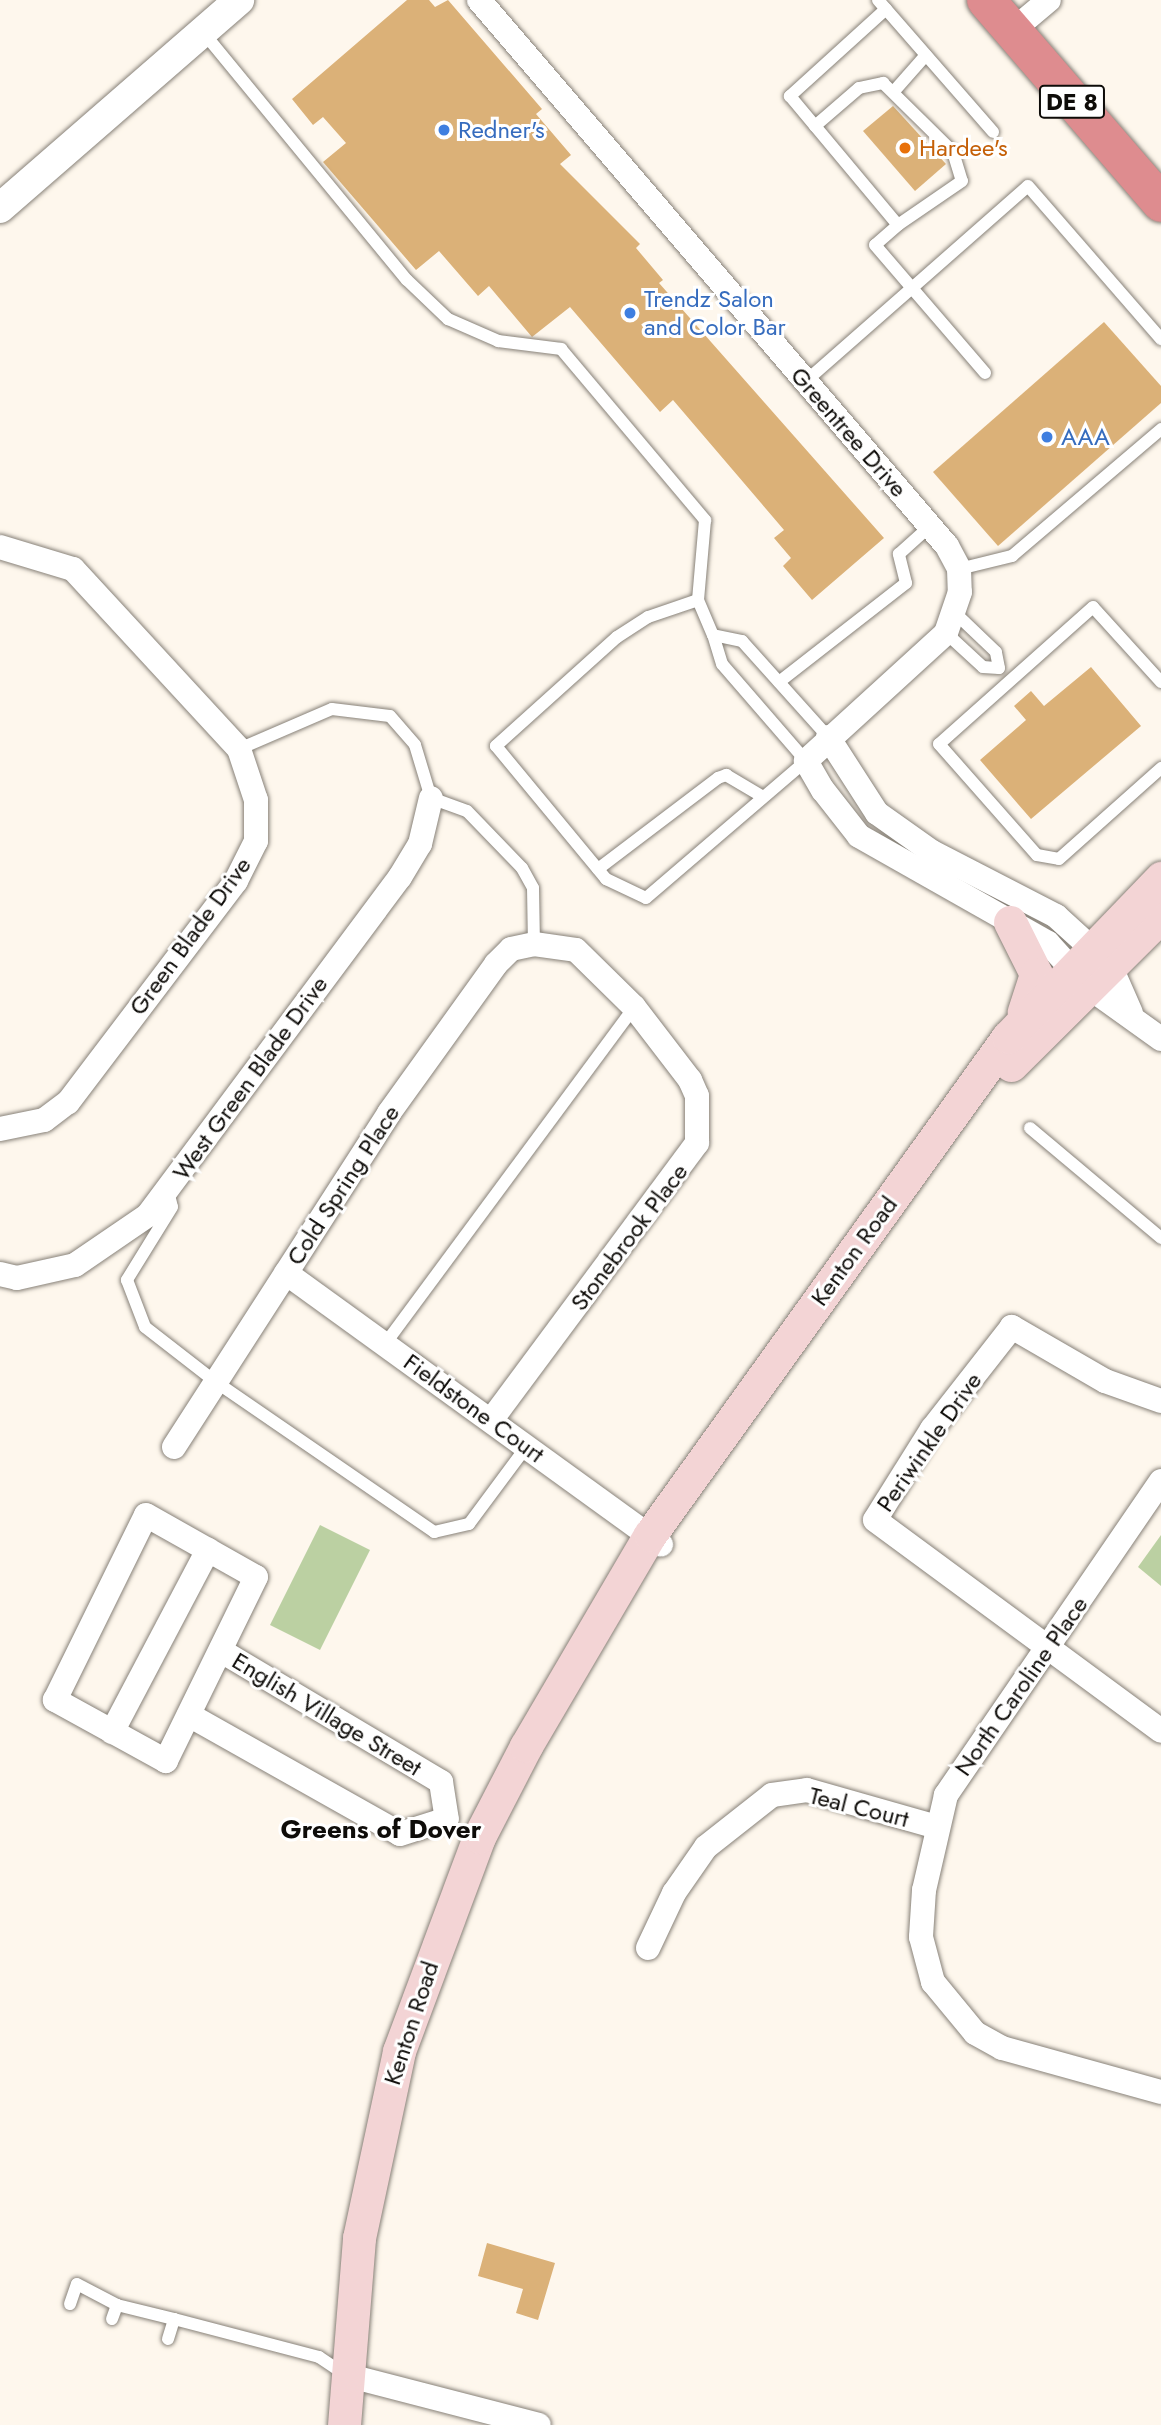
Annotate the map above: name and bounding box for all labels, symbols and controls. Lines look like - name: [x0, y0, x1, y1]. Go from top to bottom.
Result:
- road number: DE 8: [1039, 82, 1105, 122]
- place label: Redner's: [458, 116, 545, 144]
- marker: Redner's: [436, 122, 452, 138]
- place label: Hardee's: [919, 134, 1008, 162]
- marker: Hardee's: [897, 140, 913, 156]
- place label: Trendz Salon and Color Bar: [644, 285, 786, 341]
- marker: Trendz Salon and Color Bar: [622, 305, 638, 321]
- street label: Greentree Drive: [785, 361, 913, 503]
- place label: AAA: [1061, 423, 1110, 451]
- marker: AAA: [1039, 429, 1055, 445]
- street label: Green Blade Drive: [123, 851, 257, 1021]
- street label: West Green Blade Drive: [166, 970, 334, 1186]
- street label: Cold Spring Place: [281, 1100, 405, 1270]
- street label: Stonebrook Place: [564, 1158, 694, 1316]
- street label: Kenton Road: [805, 1191, 903, 1311]
- street label: Fieldstone Court: [398, 1347, 550, 1469]
- street label: Periwinkle Drive: [870, 1367, 988, 1517]
- street label: North Caroline Place: [948, 1591, 1094, 1781]
- street label: English Village Street: [227, 1646, 427, 1782]
- street label: Teal Court: [806, 1781, 912, 1833]
- district label: Greens of Dover: [281, 1814, 481, 1846]
- street label: Kenton Road: [377, 1958, 445, 2088]

